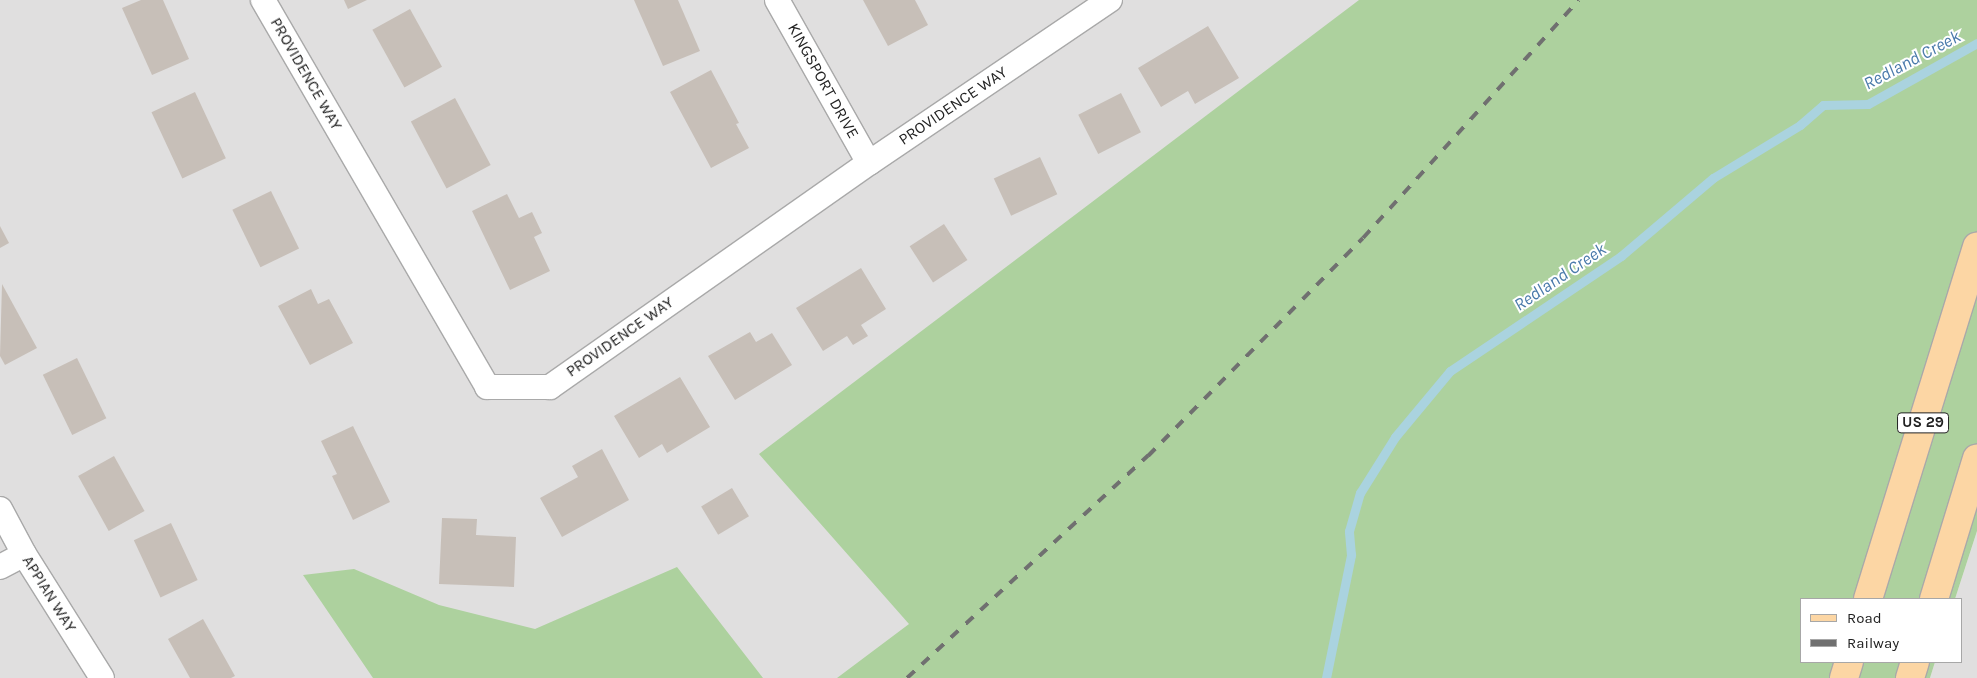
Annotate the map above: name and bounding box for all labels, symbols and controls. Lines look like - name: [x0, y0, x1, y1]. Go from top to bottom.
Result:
- street label: PROVIDENCE WAY: [266, 14, 346, 134]
- street label: KINGSPORT DRIVE: [783, 20, 863, 142]
- water label: Redland Creek: [1860, 25, 1964, 95]
- street label: PROVIDENCE WAY: [895, 63, 1011, 149]
- water label: Redland Creek: [1510, 238, 1610, 316]
- street label: PROVIDENCE WAY: [563, 293, 677, 381]
- road number: US 29: [1897, 410, 1949, 436]
- street label: APPIAN WAY: [18, 552, 80, 636]
- legend: [1800, 598, 1962, 663]
- text: Road: [1847, 609, 1882, 627]
- text: Railway: [1847, 634, 1899, 652]

